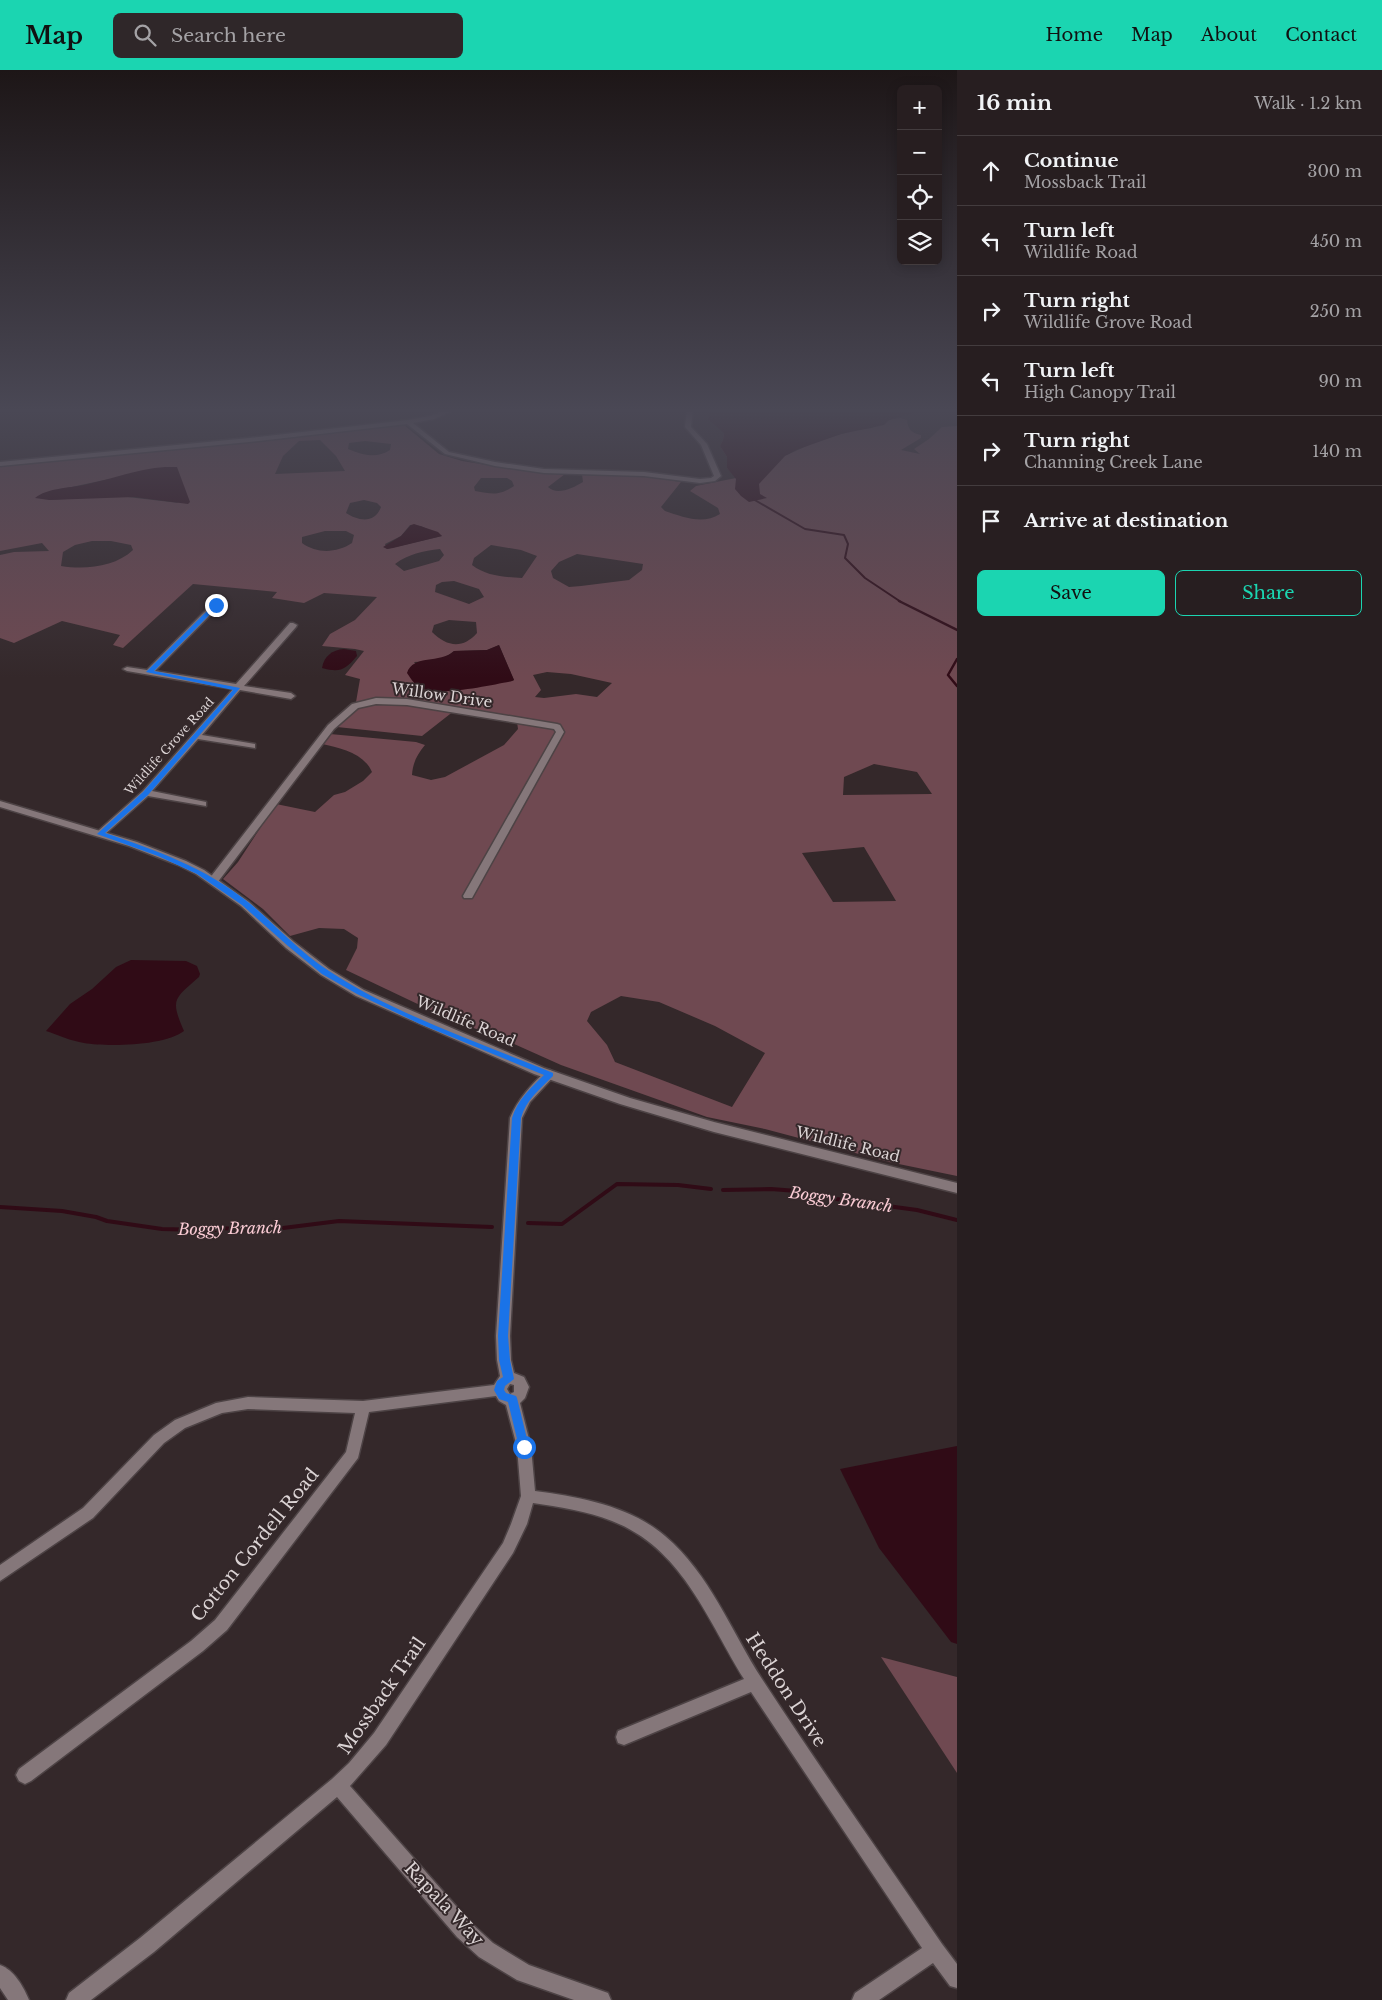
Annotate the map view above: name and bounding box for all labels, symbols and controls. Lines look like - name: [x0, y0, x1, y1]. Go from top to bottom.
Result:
- search box: [113, 13, 463, 58]
- text: Map: [25, 21, 83, 50]
- icon: search: [131, 21, 159, 49]
- text: Search here: [171, 24, 286, 47]
- text: Home: [1045, 24, 1103, 46]
- text: Map: [1131, 24, 1173, 46]
- text: About: [1201, 24, 1257, 46]
- text: Contact: [1285, 24, 1357, 46]
- map controls: [897, 85, 942, 265]
- button: +: [897, 85, 942, 130]
- text: 16 min: [977, 90, 1052, 116]
- text: Walk · 1.2 km: [1254, 93, 1362, 113]
- button: −: [897, 130, 942, 175]
- text: Continue: [1024, 149, 1119, 172]
- icon: ahead: [977, 157, 1005, 185]
- text: 300 m: [1308, 161, 1362, 181]
- text: Mossback Trail: [1024, 172, 1146, 192]
- button: locate: [897, 175, 942, 220]
- text: Turn left: [1024, 219, 1115, 242]
- button: layers: [897, 220, 942, 265]
- icon: left: [977, 227, 1005, 255]
- text: 450 m: [1310, 231, 1362, 251]
- text: Wildlife Road: [1024, 242, 1138, 262]
- text: Turn right: [1024, 289, 1130, 312]
- icon: right: [977, 297, 1005, 325]
- text: 250 m: [1310, 301, 1362, 321]
- text: Wildlife Grove Road: [1024, 312, 1192, 332]
- text: Turn left: [1024, 359, 1115, 382]
- icon: left: [977, 367, 1005, 395]
- text: 90 m: [1319, 371, 1362, 391]
- text: High Canopy Trail: [1024, 382, 1176, 402]
- text: Turn right: [1024, 429, 1130, 452]
- icon: right: [977, 437, 1005, 465]
- text: 140 m: [1312, 441, 1362, 461]
- text: Channing Creek Lane: [1024, 452, 1203, 472]
- icon: arrive: [977, 507, 1005, 535]
- text: Arrive at destination: [1024, 509, 1228, 532]
- button: Save: [977, 570, 1165, 616]
- button: Share: [1175, 570, 1362, 616]
- route end: [205, 594, 228, 617]
- street label: Willow Drive: [389, 678, 494, 711]
- street label: Wildlife Grove Road: [121, 694, 217, 799]
- street label: Wildlife Road: [412, 991, 519, 1051]
- street label: Wildlife Road: [793, 1122, 902, 1166]
- water label: Boggy Branch: [787, 1182, 894, 1216]
- water label: Boggy Branch: [177, 1217, 282, 1239]
- route start: [513, 1436, 536, 1459]
- street label: Cotton Cordell Road: [186, 1464, 324, 1626]
- street label: Heddon Drive: [741, 1629, 831, 1751]
- street label: Mossback Trail: [333, 1633, 431, 1759]
- street label: Rapala Way: [399, 1857, 489, 1951]

